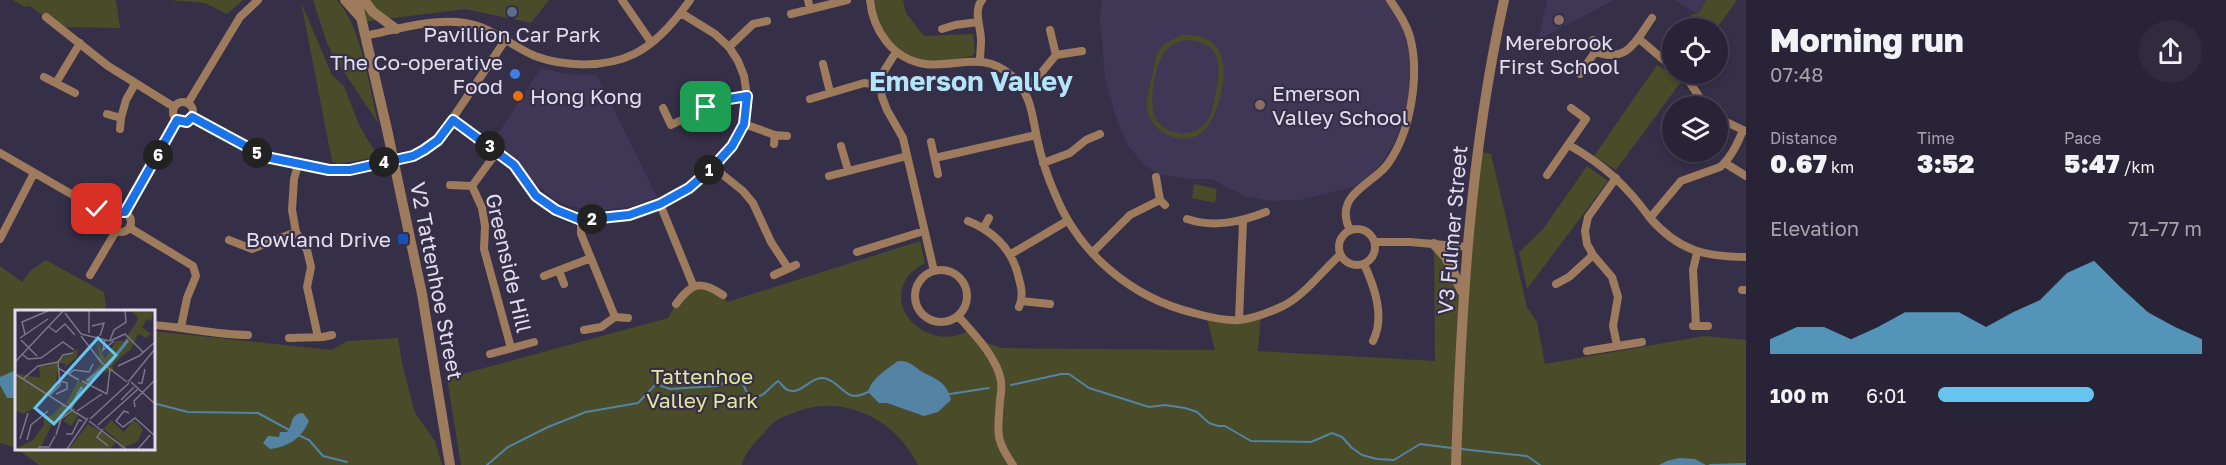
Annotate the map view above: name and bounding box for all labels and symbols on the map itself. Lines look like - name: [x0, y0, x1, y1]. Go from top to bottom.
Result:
- marker: Pavillion Car Park: [505, 5, 519, 19]
- marker: Merebrook First School: [1552, 13, 1566, 27]
- place label: Pavillion Car Park: [423, 21, 601, 47]
- place label: Merebrook First School: [1499, 29, 1619, 79]
- place label: The Co-operative Food: [330, 49, 503, 99]
- district label: Emerson Valley: [869, 65, 1073, 97]
- marker: The Co-operative Food: [508, 67, 522, 81]
- place label: Emerson Valley School: [1272, 80, 1408, 130]
- pin: [680, 81, 731, 132]
- place label: Hong Kong: [530, 83, 642, 109]
- marker: Hong Kong: [511, 89, 525, 103]
- marker: Emerson Valley School: [1253, 98, 1267, 112]
- pin: 3: [475, 131, 505, 161]
- pin: 5: [242, 138, 272, 168]
- pin: 6: [143, 140, 173, 170]
- street label: V3 Fulmer Street: [1432, 144, 1472, 316]
- pin: 4: [369, 147, 399, 177]
- pin: 1: [694, 155, 724, 185]
- street label: V2 Tattenhoe Street: [405, 180, 469, 382]
- pin: [71, 183, 122, 234]
- street label: Greenside Hill: [480, 191, 538, 335]
- pin: 2: [577, 204, 607, 234]
- place label: Bowland Drive: [246, 226, 391, 252]
- marker: Bowland Drive: [396, 232, 410, 246]
- inset map: [15, 310, 154, 450]
- park label: Tattenhoe Valley Park: [646, 363, 758, 413]

